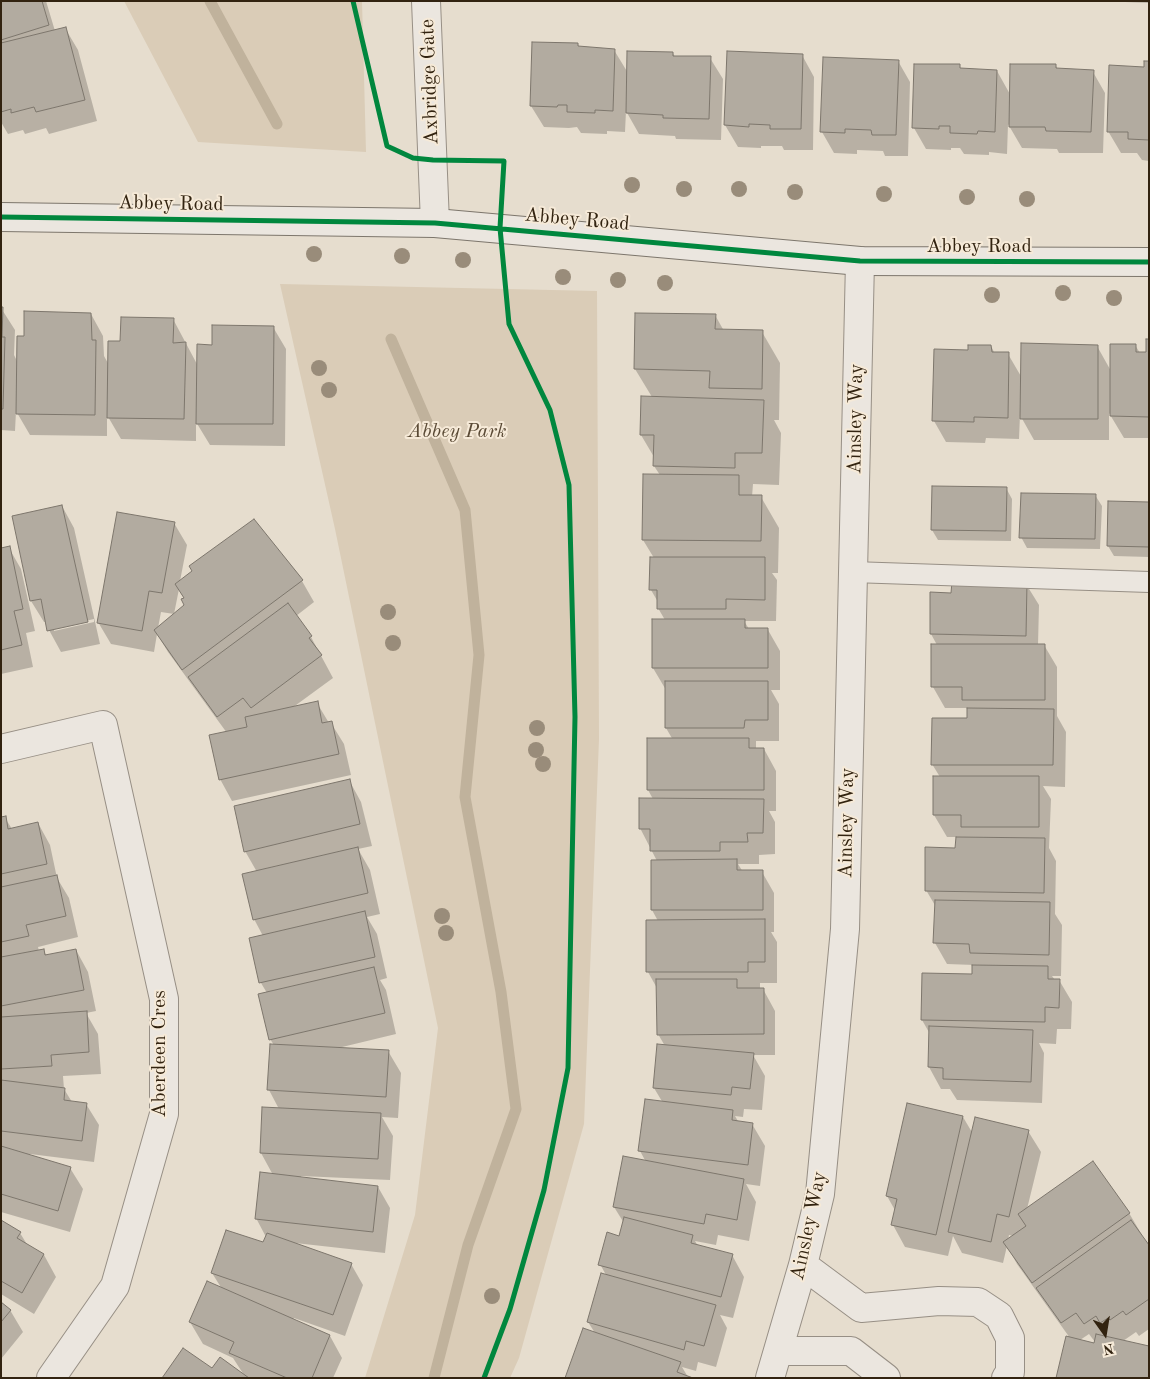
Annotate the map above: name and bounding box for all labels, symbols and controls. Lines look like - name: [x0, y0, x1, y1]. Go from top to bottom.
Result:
- street label: Axbridge Gate: [416, 19, 444, 145]
- street label: Abbey Road: [118, 191, 224, 217]
- street label: Abbey Road: [523, 203, 631, 237]
- street label: Abbey Road: [926, 235, 1032, 259]
- street label: Ainsley Way: [843, 363, 869, 475]
- park label: Abbey Park: [407, 420, 507, 444]
- street label: Ainsley Way: [834, 767, 860, 879]
- street label: Aberdeen Cres: [148, 990, 172, 1118]
- street label: Ainsley Way: [786, 1169, 832, 1283]
- north arrow: [1080, 1309, 1130, 1359]
- text: N: [1102, 1341, 1115, 1357]

